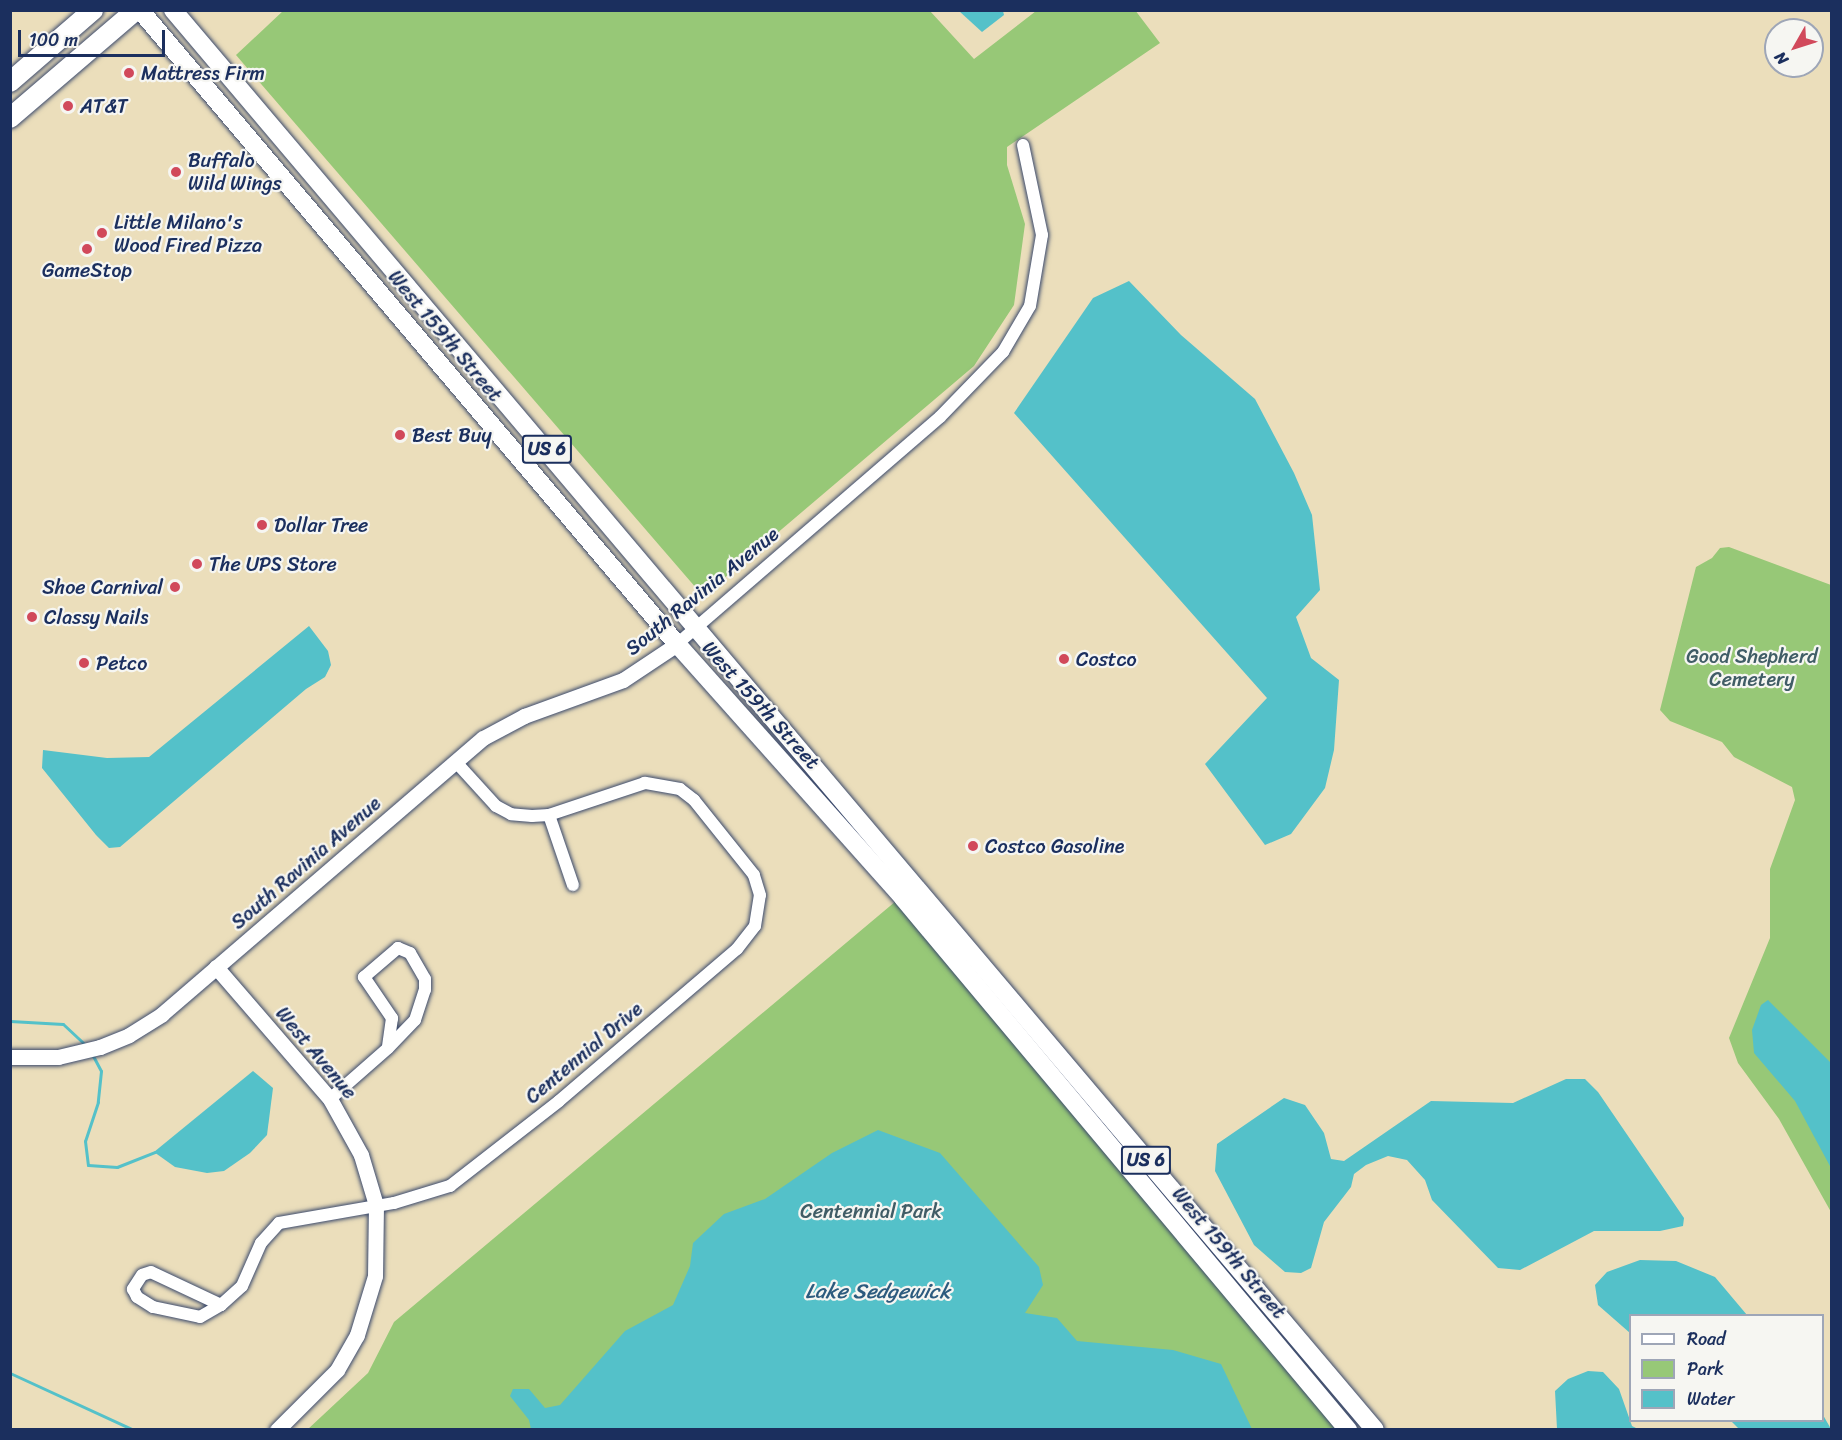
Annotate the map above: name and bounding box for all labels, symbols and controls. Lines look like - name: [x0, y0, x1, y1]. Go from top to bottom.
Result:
- scale bar: [21, 18, 168, 56]
- north arrow: [1764, 18, 1824, 78]
- text: 100 m: [29, 24, 78, 56]
- text: N: [1766, 45, 1796, 72]
- place label: Mattress Firm: [141, 61, 265, 85]
- marker: Mattress Firm: [122, 66, 136, 80]
- place label: AT&T: [80, 94, 128, 118]
- marker: AT&T: [61, 99, 75, 113]
- place label: Buffalo Wild Wings: [188, 148, 280, 195]
- marker: Buffalo Wild Wings: [169, 165, 183, 179]
- place label: Little Milano's Wood Fired Pizza: [114, 210, 263, 257]
- marker: Little Milano's Wood Fired Pizza: [95, 226, 109, 240]
- marker: GameStop: [80, 242, 94, 256]
- place label: GameStop: [42, 258, 132, 282]
- street label: West 159th Street: [383, 265, 507, 407]
- place label: Best Buy: [412, 423, 492, 447]
- marker: Best Buy: [393, 428, 407, 442]
- road number: US 6: [522, 434, 572, 464]
- place label: Dollar Tree: [274, 513, 369, 537]
- marker: Dollar Tree: [255, 518, 269, 532]
- street label: South Ravinia Avenue: [621, 522, 783, 660]
- place label: The UPS Store: [209, 552, 339, 576]
- marker: The UPS Store: [190, 557, 204, 571]
- place label: Shoe Carnival: [42, 575, 163, 599]
- marker: Shoe Carnival: [168, 580, 182, 594]
- place label: Classy Nails: [44, 605, 150, 629]
- marker: Classy Nails: [25, 610, 39, 624]
- street label: West 159th Street: [697, 636, 825, 774]
- park label: Good Shepherd Cemetery: [1686, 644, 1818, 691]
- place label: Costco: [1076, 647, 1137, 671]
- place label: Petco: [96, 651, 147, 675]
- marker: Costco: [1057, 652, 1071, 666]
- marker: Petco: [77, 656, 91, 670]
- street label: South Ravinia Avenue: [226, 792, 386, 934]
- place label: Costco Gasoline: [985, 834, 1125, 858]
- marker: Costco Gasoline: [966, 839, 980, 853]
- street label: Centennial Drive: [520, 997, 648, 1109]
- street label: West Avenue: [271, 1002, 361, 1104]
- road number: US 6: [1120, 1145, 1172, 1175]
- street label: West 159th Street: [1167, 1182, 1291, 1324]
- park label: Centennial Park: [800, 1199, 942, 1223]
- water label: Lake Sedgewick: [805, 1278, 951, 1304]
- legend: [1629, 1314, 1824, 1422]
- text: Road: [1687, 1323, 1726, 1355]
- text: Park: [1687, 1353, 1724, 1385]
- text: Water: [1687, 1383, 1734, 1415]

